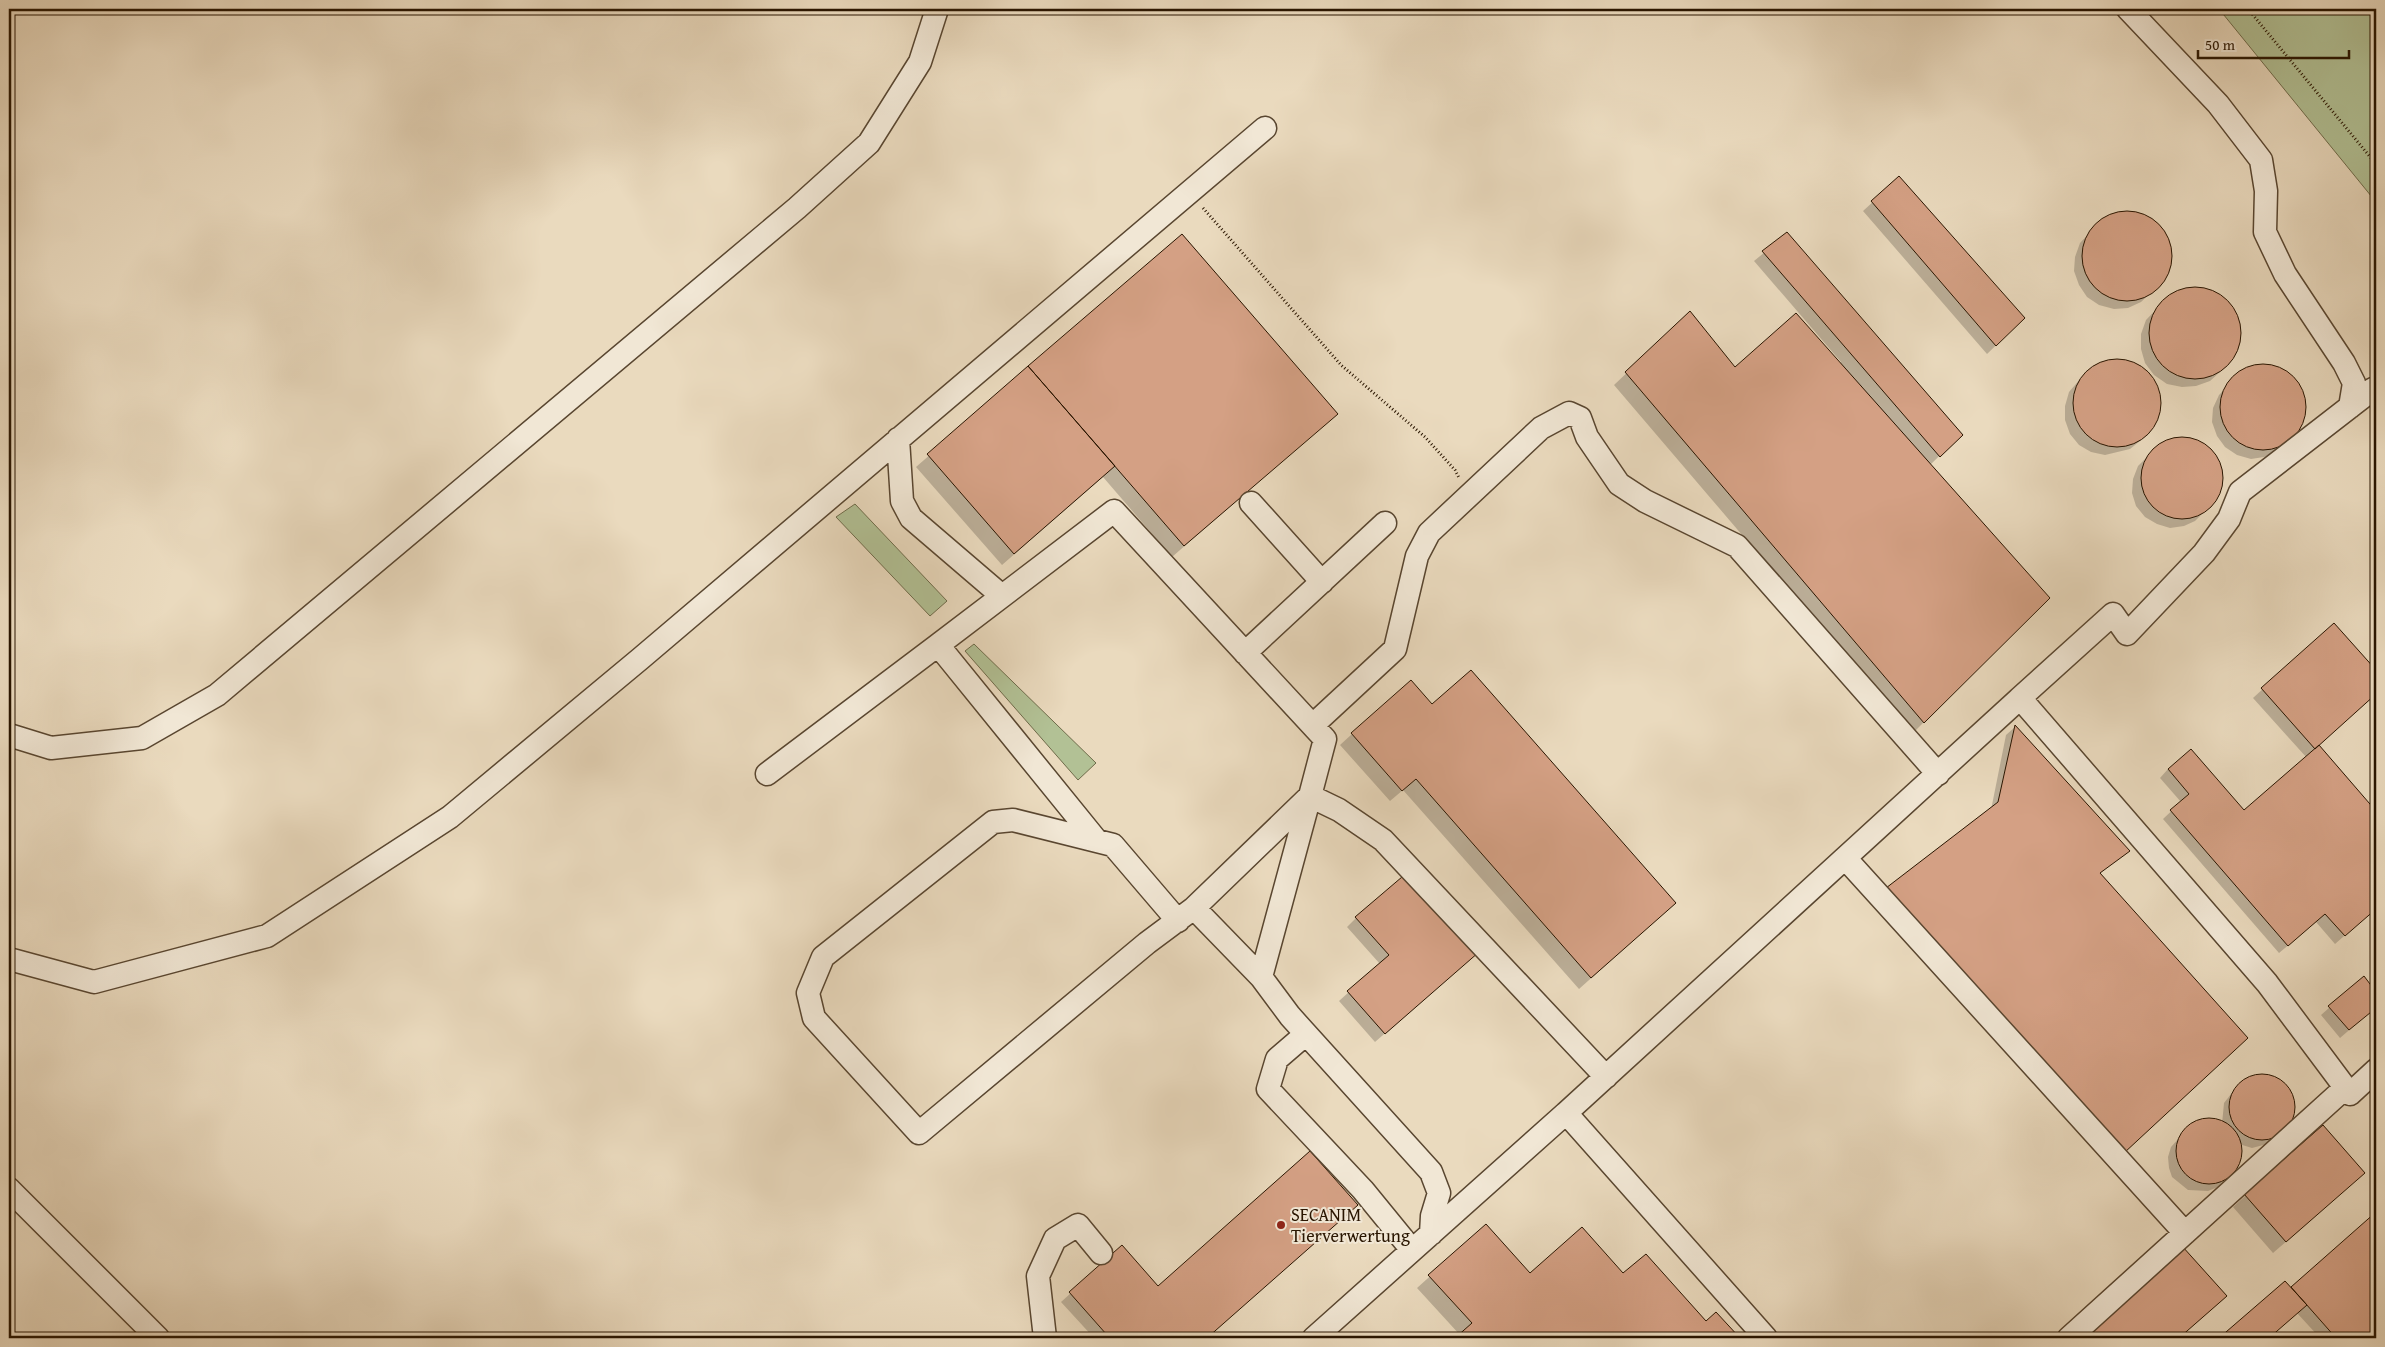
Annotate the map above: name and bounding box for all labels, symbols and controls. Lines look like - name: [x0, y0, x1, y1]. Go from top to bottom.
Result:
- scale bar: [2198, 28, 2349, 60]
- text: 50 m: [2205, 34, 2236, 55]
- place label: SECANIM Tierverwertung: [1291, 1201, 1410, 1249]
- marker: SECANIM Tierverwertung: [1275, 1219, 1287, 1231]

